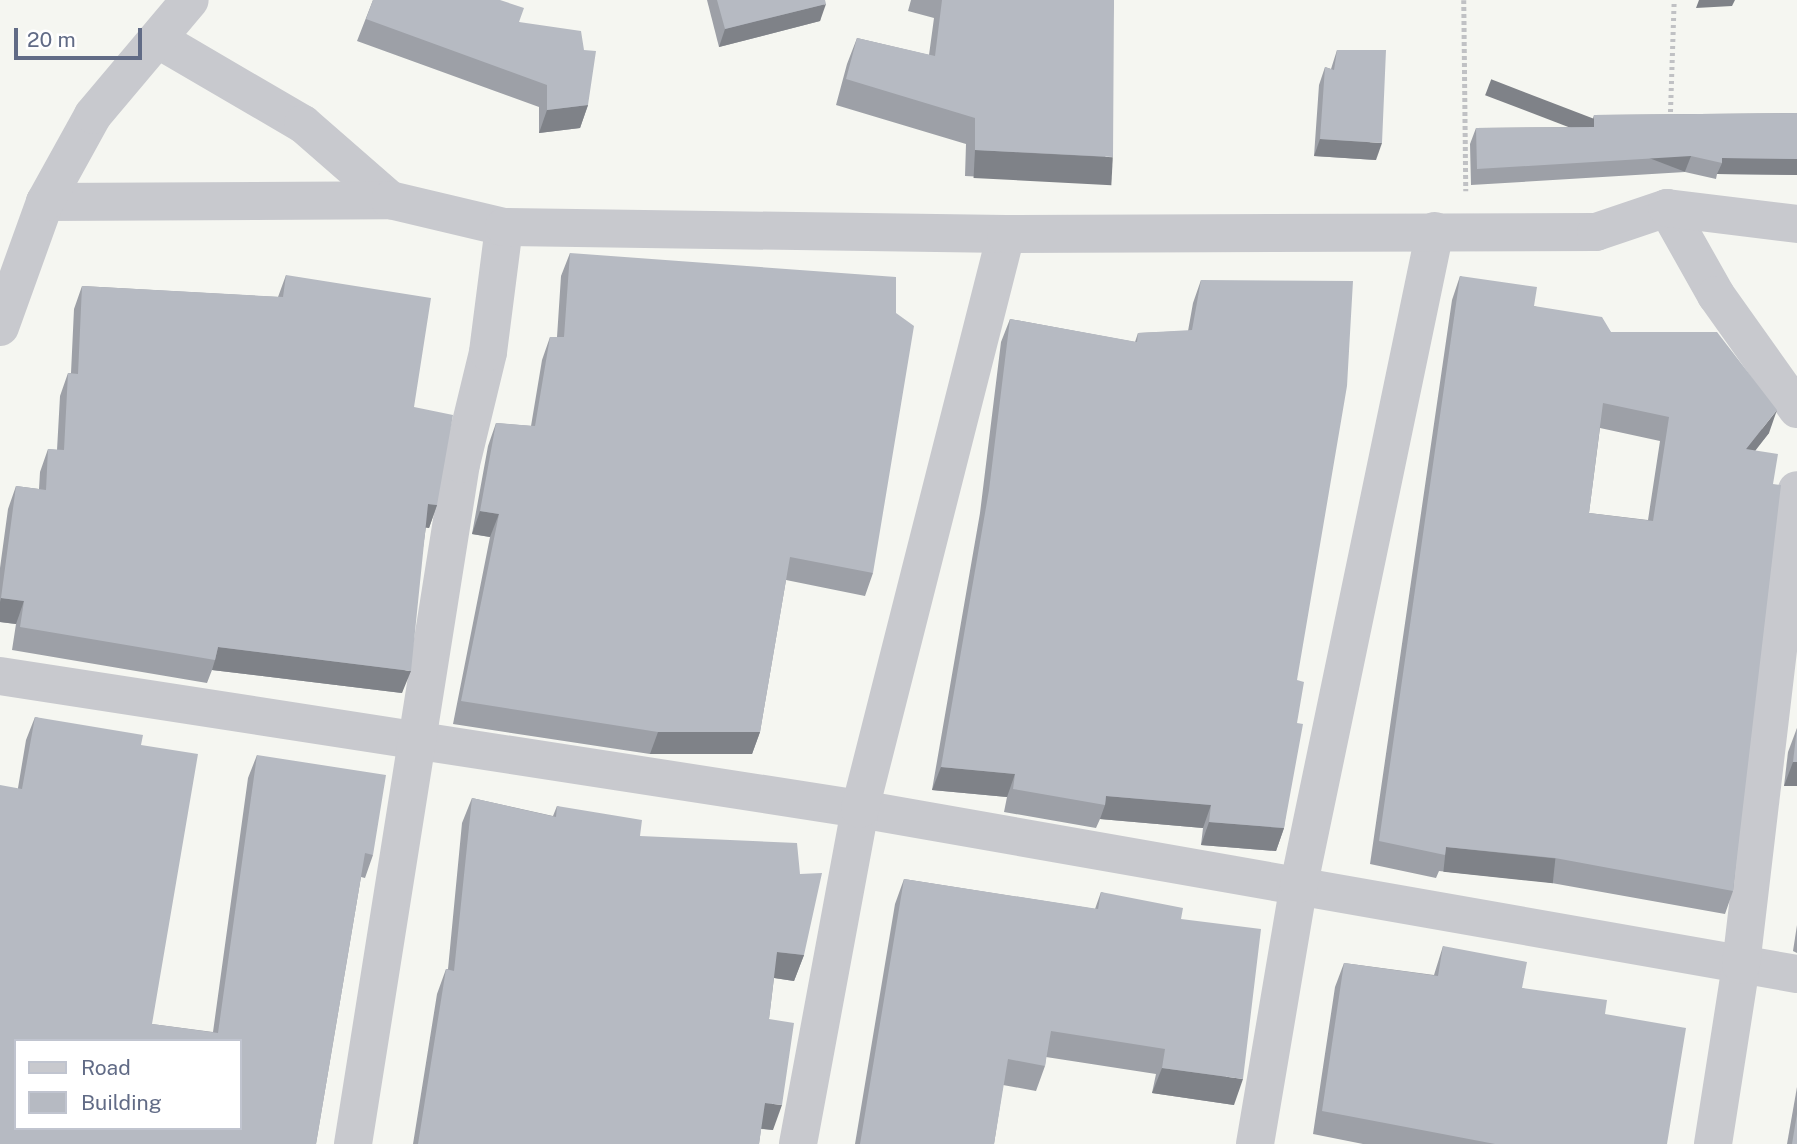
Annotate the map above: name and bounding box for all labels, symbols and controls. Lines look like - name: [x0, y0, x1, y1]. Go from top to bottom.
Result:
- scale bar: [18, 14, 145, 58]
- text: 20 m: [27, 27, 76, 52]
- legend: [14, 1039, 242, 1130]
- text: Road: [81, 1055, 131, 1080]
- text: Building: [81, 1090, 162, 1115]

